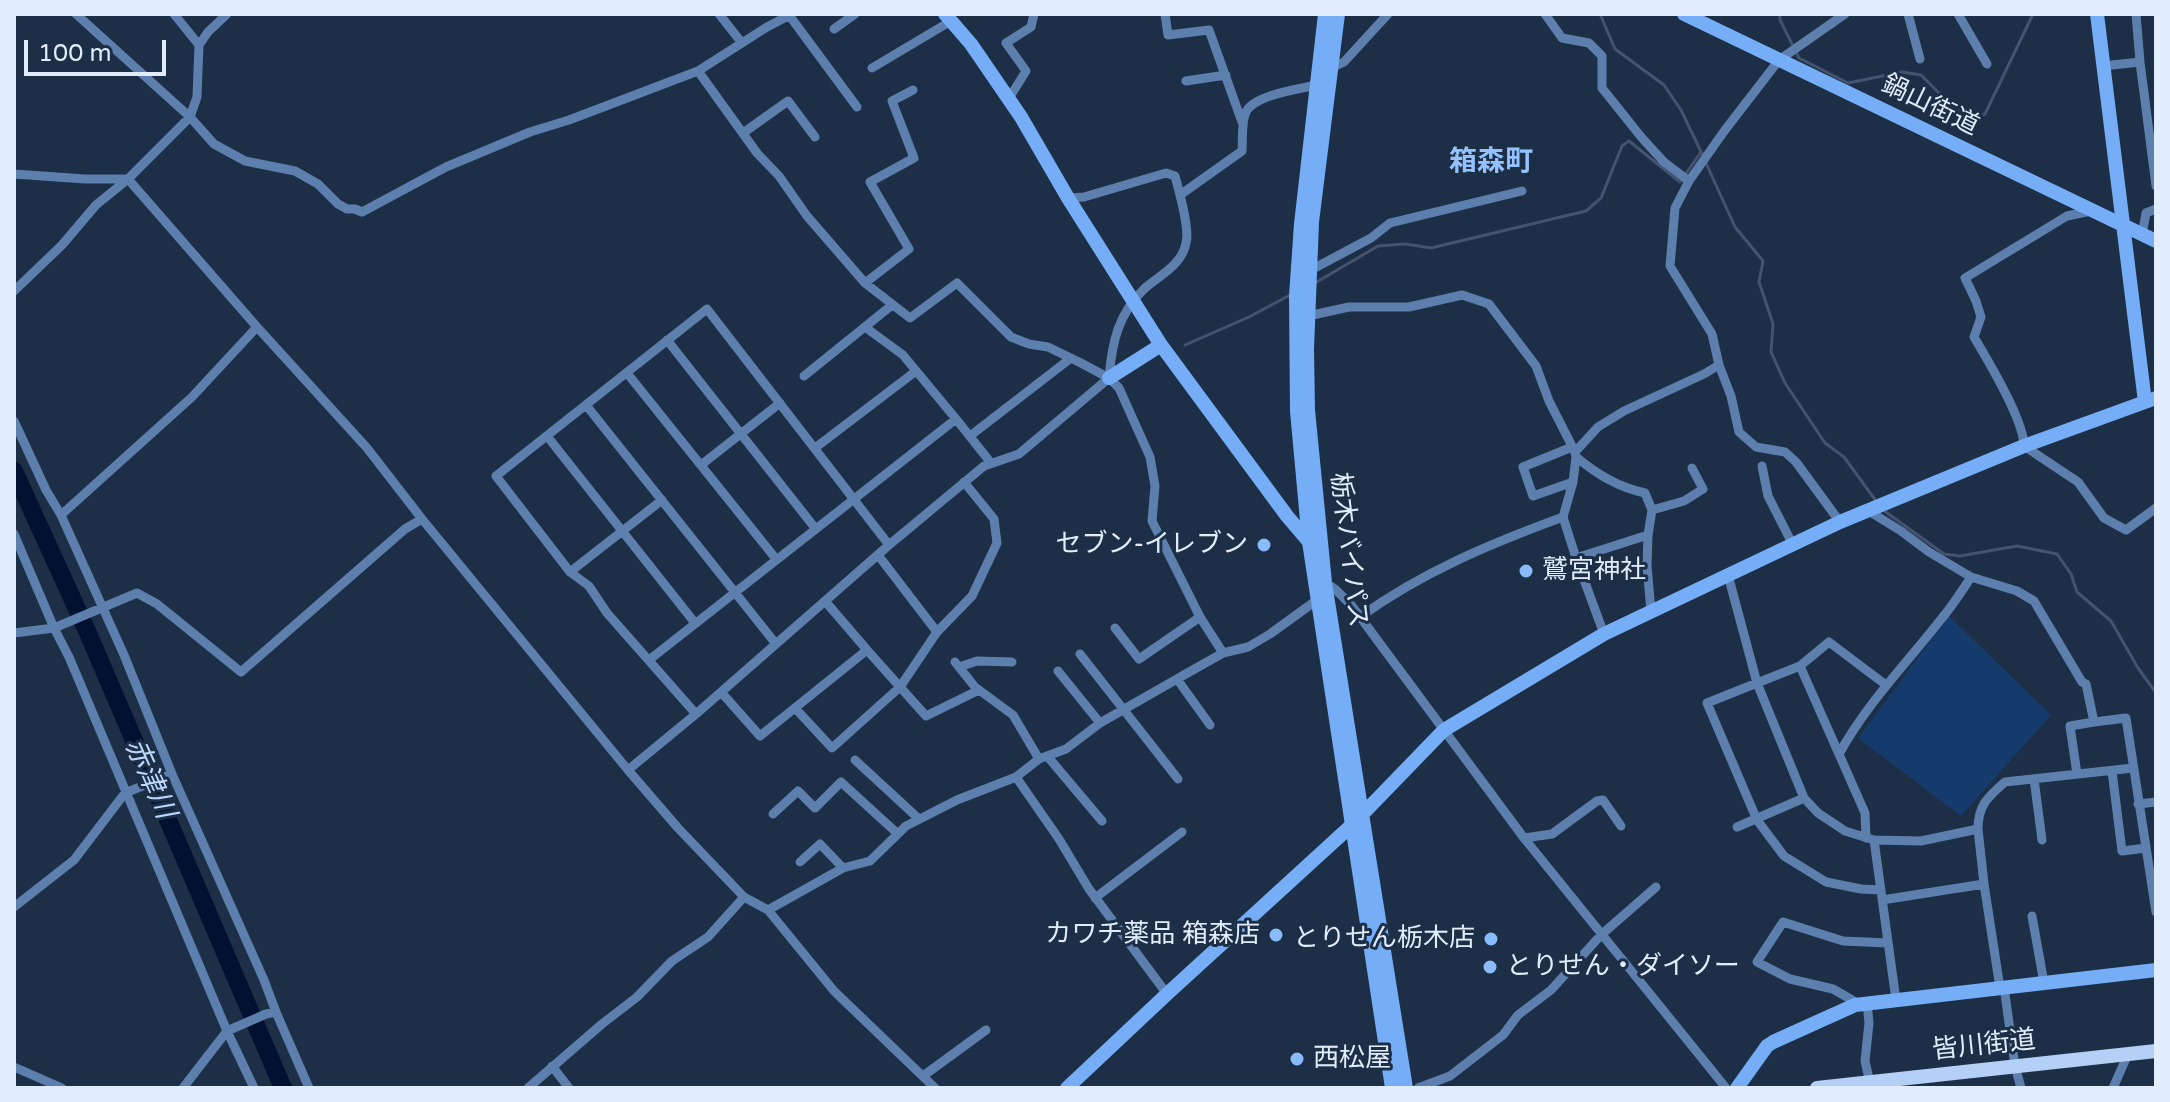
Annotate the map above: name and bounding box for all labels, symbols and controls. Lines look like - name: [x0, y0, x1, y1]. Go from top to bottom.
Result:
- scale bar: [28, 24, 170, 74]
- text: 100 m: [38, 39, 112, 68]
- street label: 鍋山街道: [1876, 69, 1984, 143]
- district label: 箱森町: [1449, 146, 1533, 180]
- street label: 栃木バイパス: [1323, 471, 1373, 629]
- place label: セブン-イレブン: [1055, 529, 1248, 561]
- marker: セブン-イレブン: [1255, 536, 1273, 554]
- place label: 鷲宮神社: [1542, 555, 1646, 587]
- marker: 鷲宮神社: [1517, 562, 1535, 580]
- water label: 赤津川: [117, 734, 181, 824]
- place label: カワチ薬品 箱森店: [1045, 919, 1260, 951]
- place label: とりせん栃木店: [1293, 923, 1475, 955]
- marker: カワチ薬品 箱森店: [1267, 926, 1285, 944]
- marker: とりせん栃木店: [1482, 930, 1500, 948]
- place label: とりせん・ダイソー: [1506, 951, 1740, 983]
- marker: とりせん・ダイソー: [1481, 958, 1499, 976]
- street label: 皆川街道: [1931, 1025, 2037, 1067]
- place label: 西松屋: [1313, 1043, 1391, 1075]
- marker: 西松屋: [1288, 1050, 1306, 1068]

